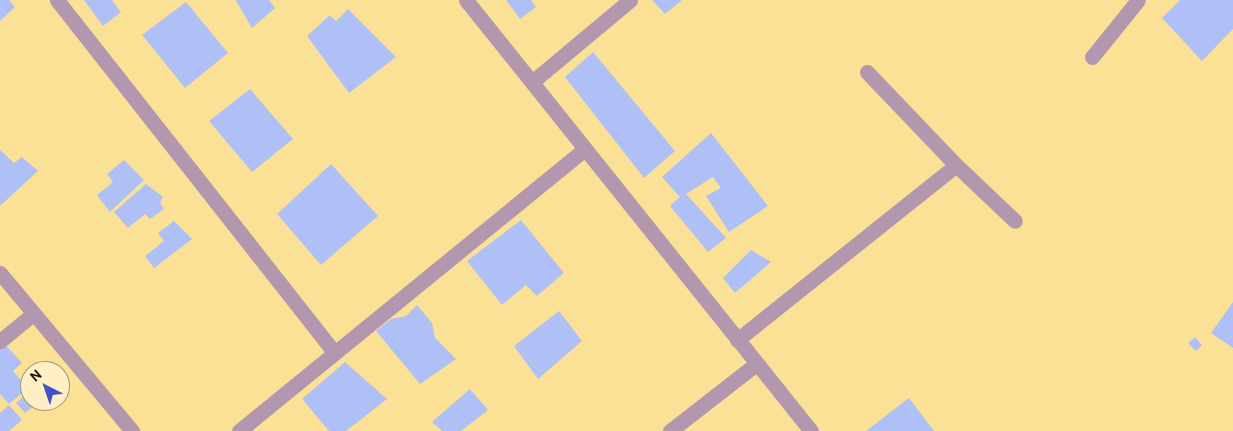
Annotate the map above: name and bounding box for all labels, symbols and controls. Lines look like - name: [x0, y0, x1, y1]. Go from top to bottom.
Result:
- north arrow: [20, 361, 70, 411]
- text: N: [26, 365, 45, 385]

